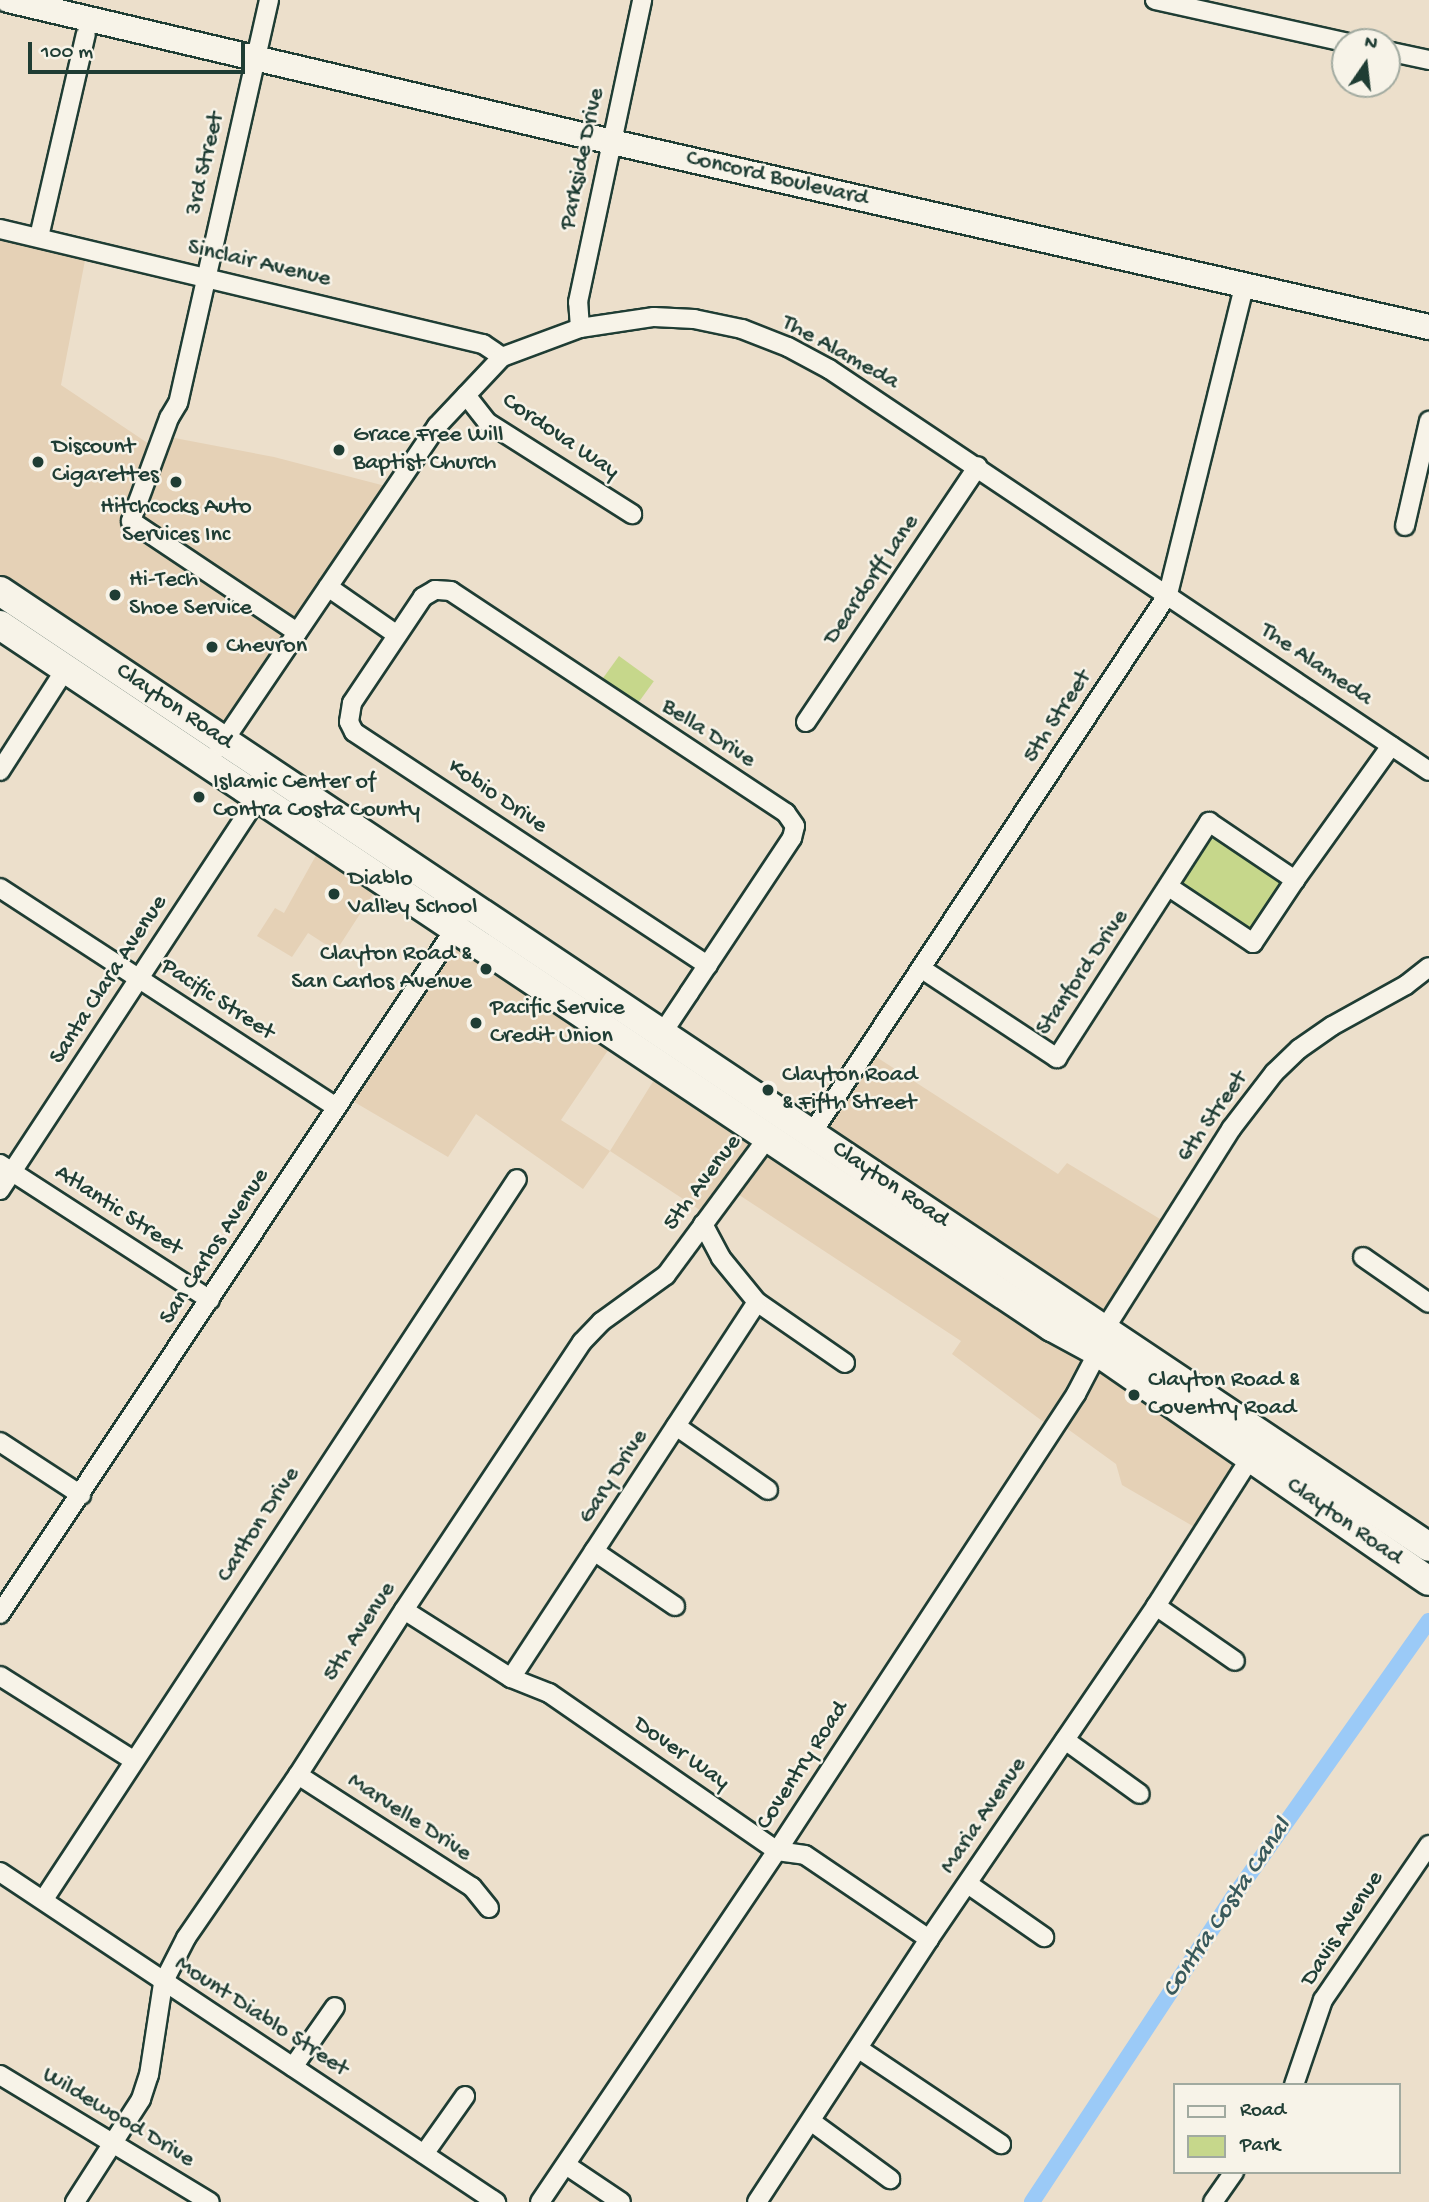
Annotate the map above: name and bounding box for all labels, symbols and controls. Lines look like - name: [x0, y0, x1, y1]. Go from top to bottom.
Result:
- scale bar: [32, 28, 248, 72]
- north arrow: [1331, 28, 1401, 98]
- text: N: [1362, 31, 1380, 57]
- text: 100 m: [41, 41, 93, 66]
- street label: Parkside Drive: [554, 85, 612, 233]
- street label: 3rd Street: [180, 110, 232, 218]
- street label: Concord Boulevard: [683, 144, 871, 214]
- street label: Sinclair Avenue: [185, 234, 333, 294]
- street label: The Alameda: [776, 309, 904, 397]
- street label: Cordova Way: [496, 387, 624, 487]
- place label: Grace Free Will Baptist Church: [353, 422, 504, 478]
- place label: Discount Cigarettes: [52, 434, 159, 490]
- marker: Grace Free Will Baptist Church: [331, 442, 347, 458]
- marker: Discount Cigarettes: [30, 454, 46, 470]
- marker: Hitchcocks Auto Services Inc: [168, 474, 184, 490]
- place label: Hitchcocks Auto Services Inc: [100, 494, 252, 550]
- street label: Deardorff Lane: [818, 509, 926, 651]
- place label: Hi-Tech Shoe Service: [129, 567, 252, 623]
- marker: Hi-Tech Shoe Service: [107, 587, 123, 603]
- street label: The Alameda: [1254, 617, 1378, 713]
- place label: Chevron: [226, 633, 307, 661]
- marker: Chevron: [204, 639, 220, 655]
- street label: Clayton Road: [110, 657, 238, 757]
- street label: 5th Street: [1017, 665, 1099, 769]
- street label: Bella Drive: [655, 693, 761, 775]
- street label: Kobio Drive: [442, 753, 552, 841]
- place label: Islamic Center of Contra Costa County: [213, 769, 420, 825]
- marker: Islamic Center of Contra Costa County: [191, 789, 207, 805]
- place label: Diablo Valley School: [348, 866, 478, 922]
- marker: Diablo Valley School: [326, 886, 342, 902]
- street label: Santa Clara Avenue: [44, 890, 174, 1070]
- street label: Stanford Drive: [1030, 904, 1136, 1042]
- place label: Clayton Road & San Carlos Avenue: [291, 941, 472, 997]
- street label: Pacific Street: [155, 952, 279, 1048]
- marker: Clayton Road & San Carlos Avenue: [478, 961, 494, 977]
- place label: Pacific Service Credit Union: [490, 995, 625, 1051]
- marker: Pacific Service Credit Union: [468, 1015, 484, 1031]
- place label: Clayton Road & Fifth Street: [782, 1062, 917, 1118]
- street label: 6th Street: [1171, 1066, 1255, 1168]
- marker: Clayton Road & Fifth Street: [760, 1082, 776, 1098]
- street label: 5th Avenue: [657, 1129, 749, 1237]
- street label: Clayton Road: [826, 1135, 954, 1235]
- street label: Atlantic Street: [49, 1159, 187, 1263]
- street label: San Carlos Avenue: [154, 1163, 276, 1331]
- place label: Clayton Road & Coventry Road: [1148, 1367, 1300, 1423]
- marker: Clayton Road & Coventry Road: [1126, 1387, 1142, 1403]
- street label: Gary Drive: [573, 1424, 655, 1530]
- street label: Carlton Drive: [211, 1462, 307, 1588]
- street label: Clayton Road: [1280, 1471, 1408, 1573]
- street label: 5th Avenue: [317, 1577, 403, 1687]
- street label: Coventry Road: [751, 1696, 855, 1836]
- street label: Dover Way: [627, 1710, 735, 1798]
- street label: Maria Avenue: [934, 1752, 1034, 1880]
- street label: Marvelle Drive: [341, 1767, 477, 1869]
- water label: Contra Costa Canal: [1156, 1813, 1300, 2005]
- street label: Davis Avenue: [1295, 1866, 1391, 1992]
- street label: Mount Diablo Street: [169, 1950, 353, 2084]
- street label: Wildewood Drive: [36, 2061, 200, 2175]
- legend: [1174, 2083, 1401, 2174]
- text: Road: [1240, 2099, 1286, 2124]
- text: Park: [1240, 2134, 1280, 2159]

